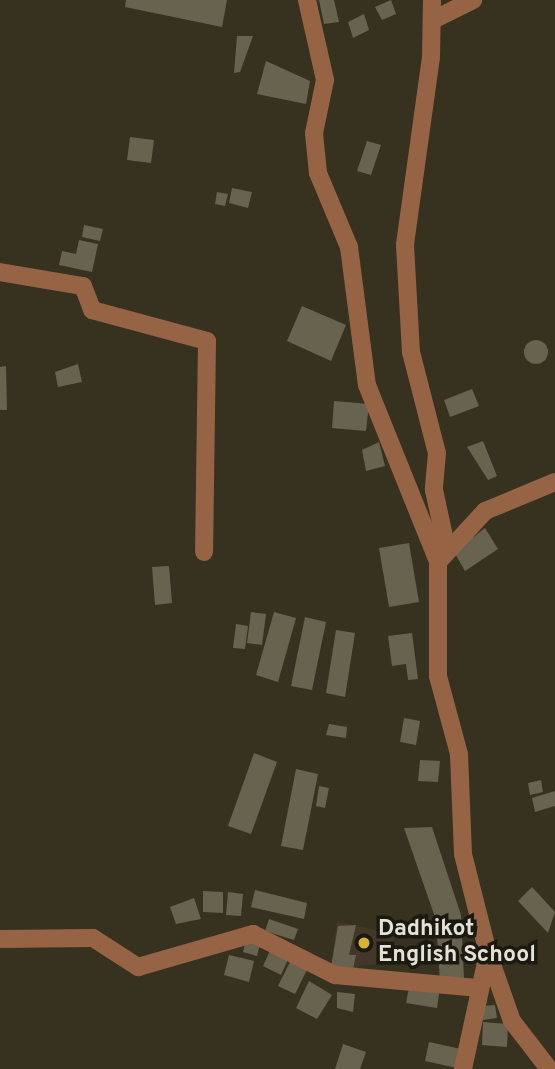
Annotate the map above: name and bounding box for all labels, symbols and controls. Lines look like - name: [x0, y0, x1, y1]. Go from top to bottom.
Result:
- place label: Dadhikot English School: [378, 916, 536, 970]
- marker: Dadhikot English School: [356, 935, 372, 951]

